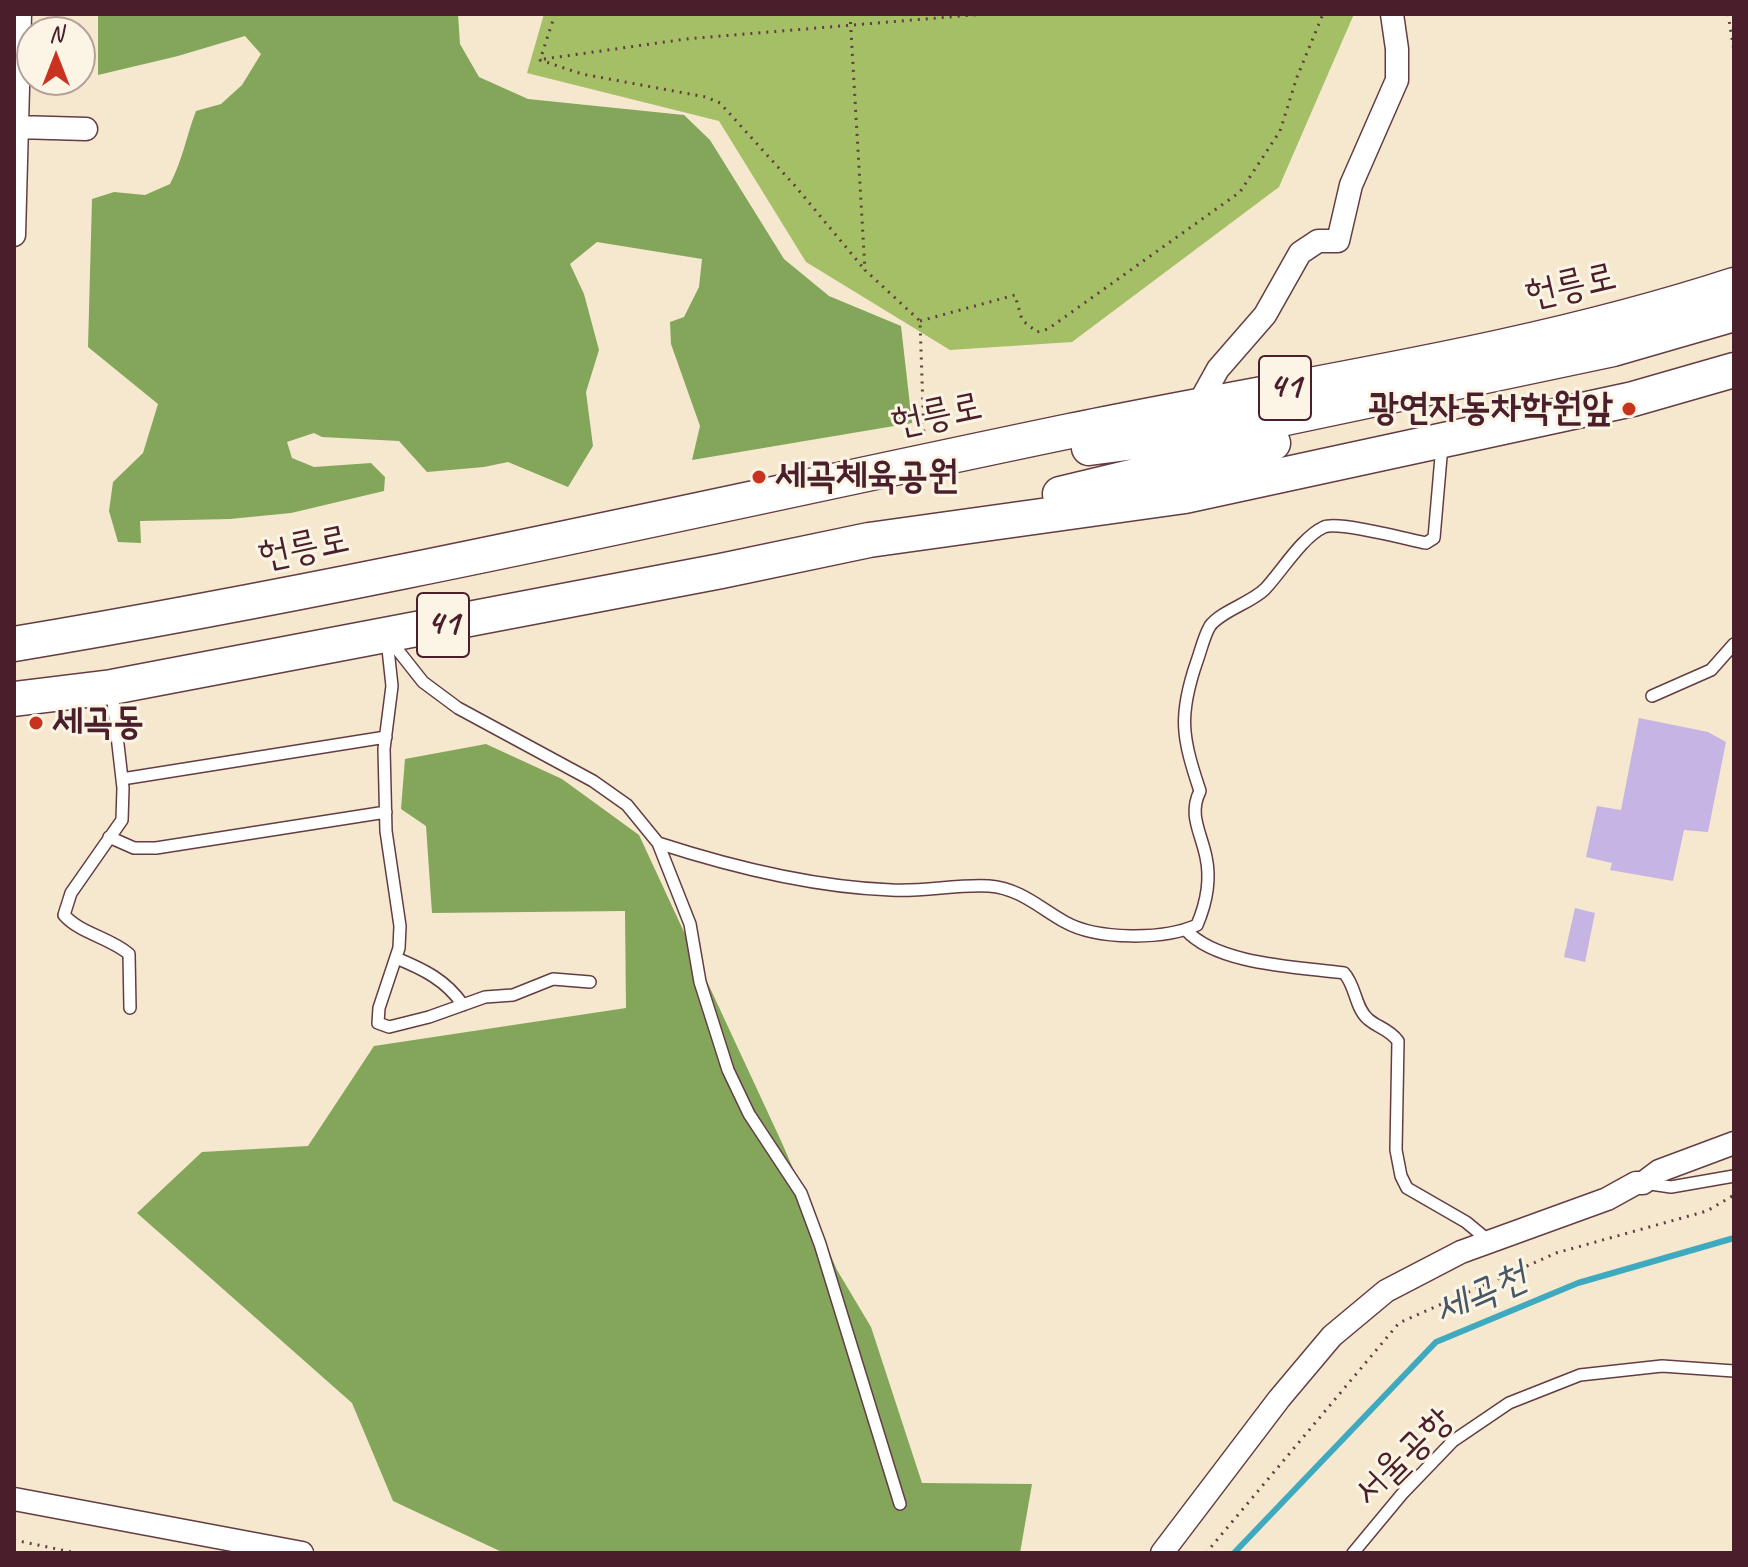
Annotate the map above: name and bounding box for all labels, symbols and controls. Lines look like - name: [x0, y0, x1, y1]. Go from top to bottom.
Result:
- north arrow: [16, 16, 96, 96]
- text: N: [49, 20, 63, 48]
- street label: 헌릉로: [1521, 254, 1621, 320]
- road number: 41: [1259, 356, 1311, 420]
- street label: 헌릉로: [887, 384, 987, 448]
- place label: 광연자동차학원앞: [1368, 386, 1613, 432]
- marker: 광연자동차학원앞: [1620, 400, 1638, 418]
- place label: 세곡체육공원: [775, 454, 958, 500]
- marker: 세곡체육공원: [750, 468, 768, 486]
- street label: 헌릉로: [254, 517, 354, 581]
- road number: 41: [417, 593, 469, 657]
- place label: 세곡동: [52, 700, 144, 746]
- marker: 세곡동: [27, 714, 45, 732]
- water label: 세곡천: [1427, 1253, 1535, 1337]
- street label: 서울공항: [1345, 1398, 1463, 1516]

